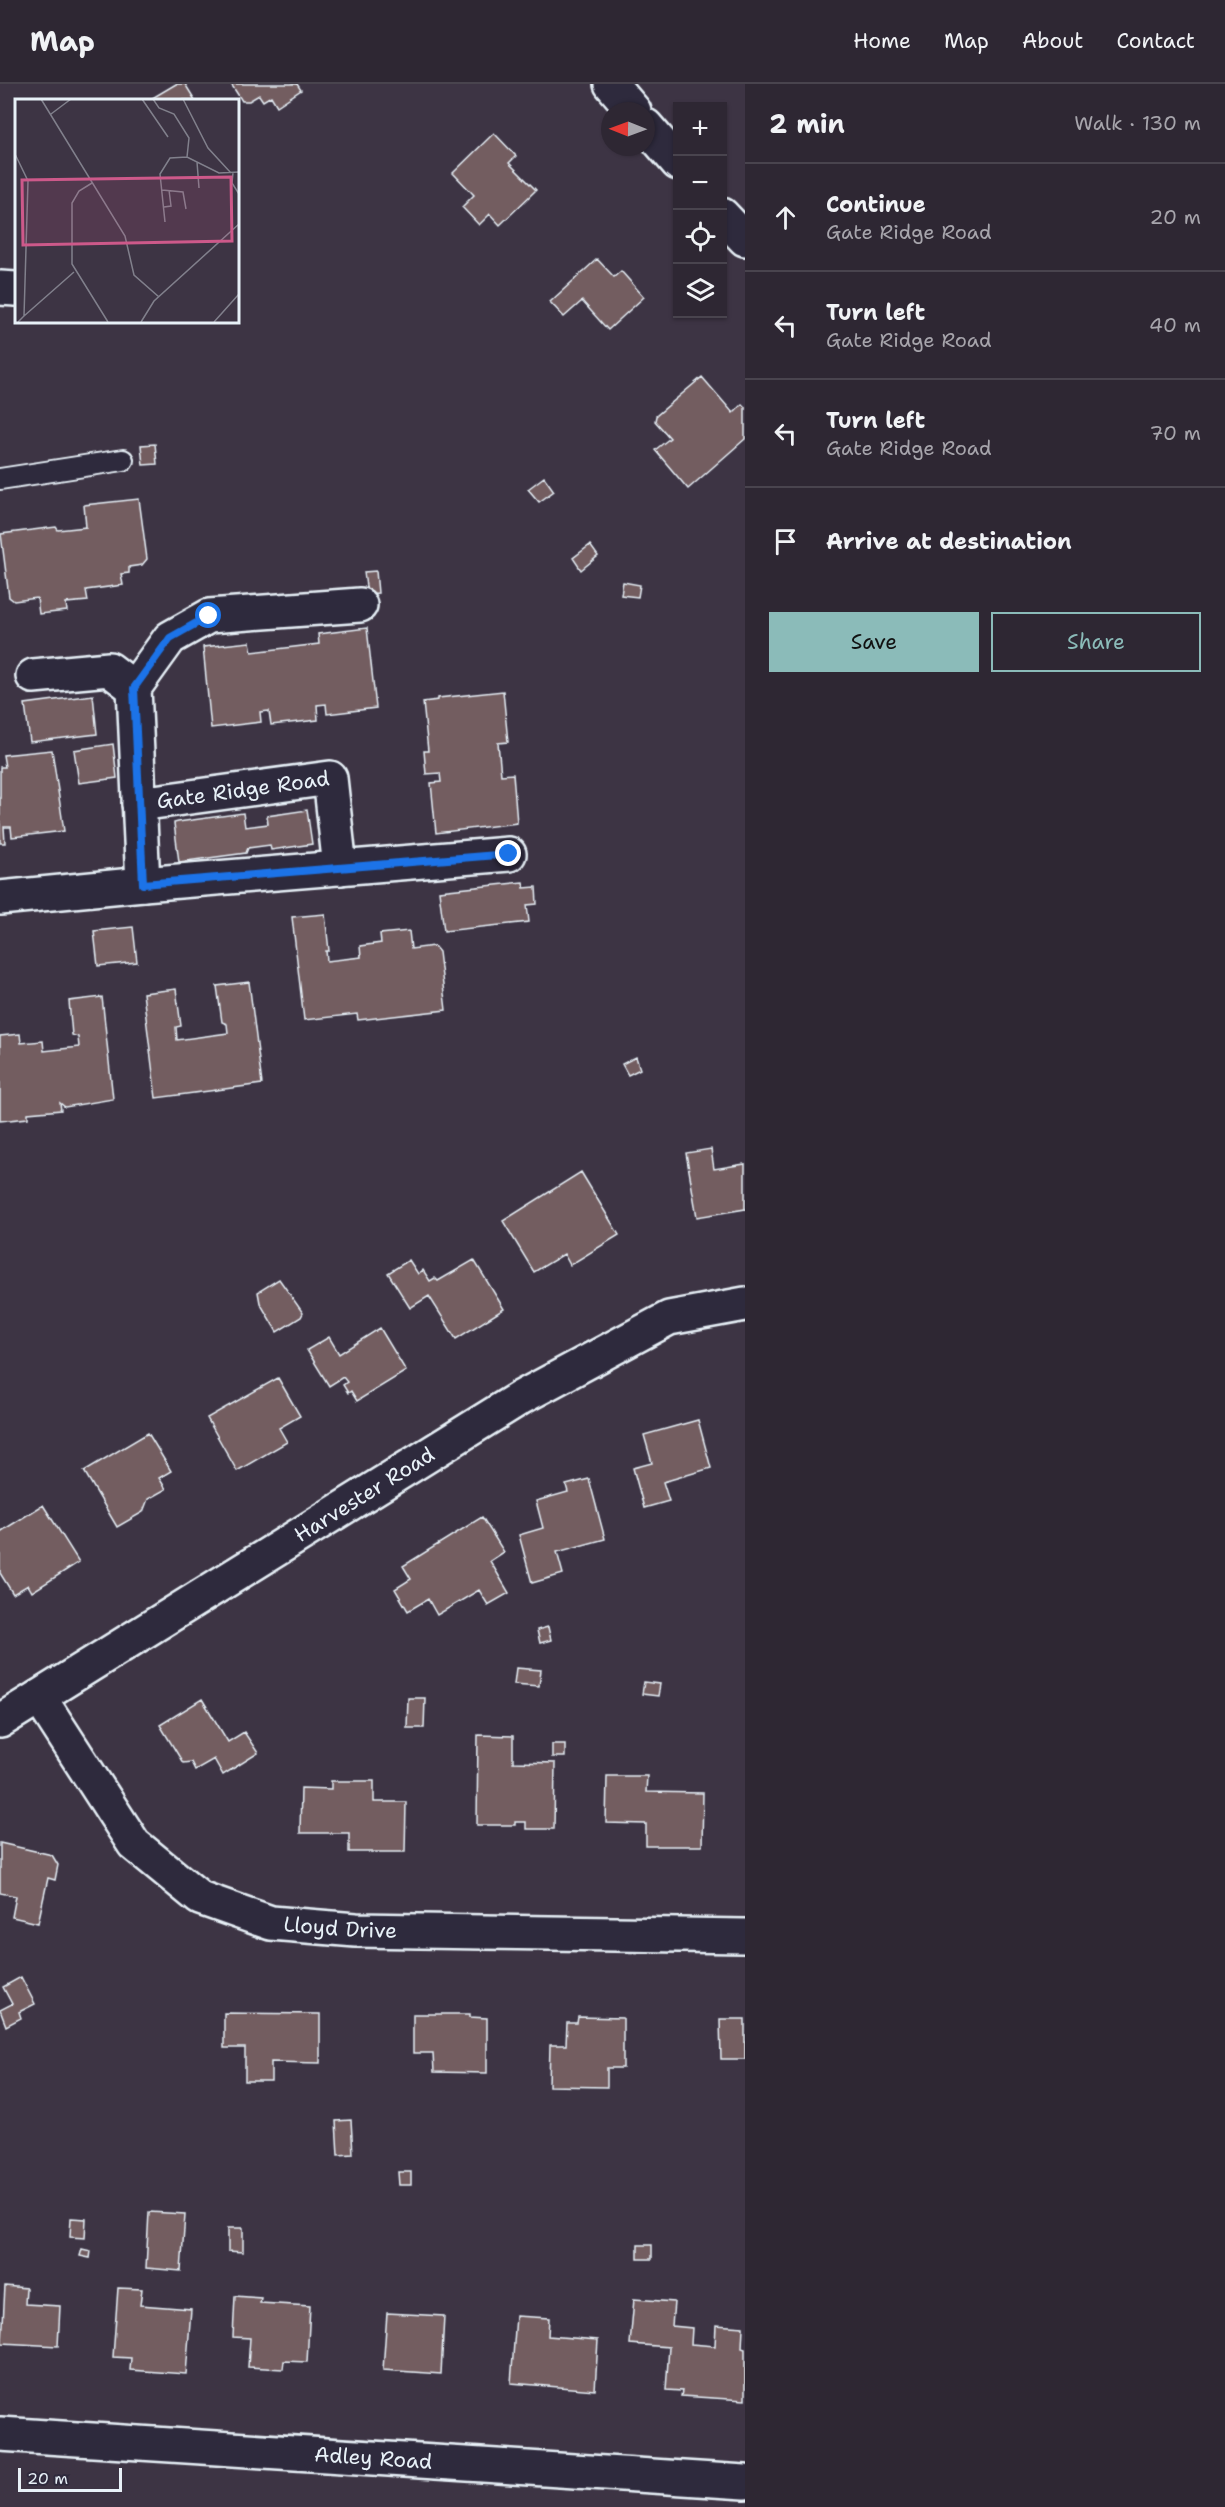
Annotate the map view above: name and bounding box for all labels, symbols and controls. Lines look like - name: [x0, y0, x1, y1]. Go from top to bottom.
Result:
- text: Map: [30, 22, 95, 60]
- text: Home: [853, 27, 911, 55]
- text: Map: [944, 27, 989, 55]
- text: About: [1022, 27, 1083, 55]
- text: Contact: [1116, 27, 1195, 55]
- inset map: [15, 99, 238, 322]
- north arrow: [601, 102, 655, 156]
- map controls: [673, 102, 727, 318]
- button: +: [673, 102, 727, 156]
- text: 2 min: [769, 106, 845, 141]
- text: Walk · 130 m: [1074, 110, 1201, 136]
- button: −: [673, 156, 727, 210]
- text: Continue: [826, 190, 926, 219]
- icon: ahead: [769, 201, 802, 234]
- text: 20 m: [1150, 204, 1201, 230]
- button: locate: [673, 210, 727, 264]
- text: Gate Ridge Road: [826, 219, 992, 245]
- button: layers: [673, 264, 727, 318]
- text: Turn left: [826, 298, 925, 327]
- icon: left: [769, 309, 802, 342]
- text: 40 m: [1149, 312, 1201, 338]
- text: Gate Ridge Road: [826, 327, 992, 353]
- text: Turn left: [826, 406, 925, 435]
- icon: left: [769, 417, 802, 450]
- text: 70 m: [1149, 420, 1201, 446]
- text: Gate Ridge Road: [826, 435, 992, 461]
- icon: arrive: [769, 525, 802, 558]
- text: Arrive at destination: [826, 527, 1072, 556]
- route start: [195, 602, 221, 628]
- button: Save: [769, 612, 979, 672]
- button: Share: [991, 612, 1201, 672]
- street label: Gate Ridge Road: [155, 764, 331, 815]
- route end: [495, 840, 521, 866]
- street label: Harvester Road: [289, 1440, 440, 1549]
- street label: Lloyd Drive: [282, 1910, 397, 1945]
- street label: Adley Road: [313, 2440, 433, 2476]
- scale bar: [18, 2465, 122, 2492]
- text: 20 m: [27, 2468, 68, 2489]

